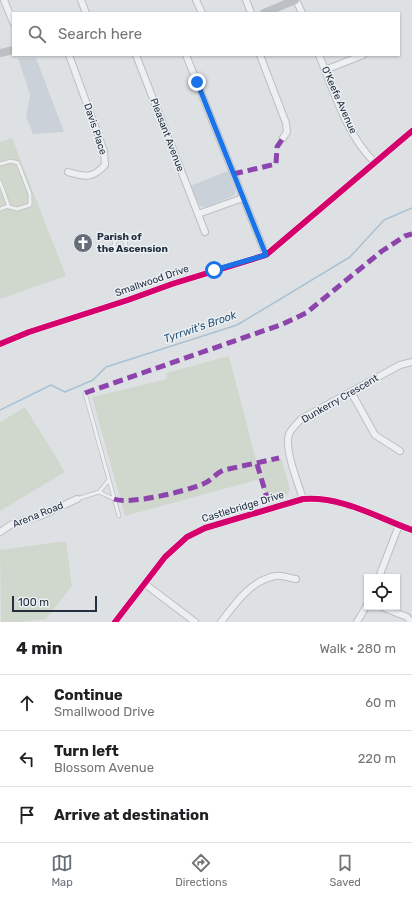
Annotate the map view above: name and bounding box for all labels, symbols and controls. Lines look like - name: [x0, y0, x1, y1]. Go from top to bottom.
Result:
- search box: [12, 12, 400, 56]
- icon: search: [26, 23, 48, 45]
- text: Search here: [58, 25, 142, 43]
- street label: O'Keefe Avenue: [319, 64, 359, 136]
- route end: [188, 73, 206, 91]
- street label: Pleasant Avenue: [147, 97, 187, 174]
- street label: Davis Place: [81, 102, 109, 157]
- place label: Parish of the Ascension: [97, 231, 168, 255]
- church icon: Parish of the Ascension: [72, 232, 94, 254]
- route start: [205, 261, 223, 279]
- street label: Smallwood Drive: [113, 263, 191, 299]
- water label: Tyrrwit's Brook: [162, 308, 238, 346]
- street label: Dunkerry Crescent: [299, 372, 381, 426]
- street label: Castlebridge Drive: [200, 489, 286, 525]
- street label: Arena Road: [11, 499, 65, 531]
- map controls: [364, 574, 400, 610]
- button: locate: [364, 574, 400, 610]
- scale bar: [12, 594, 97, 613]
- text: 100 m: [18, 596, 49, 609]
- text: 4 min: [16, 638, 63, 658]
- text: Walk · 280 m: [319, 641, 396, 656]
- text: Continue: [54, 686, 123, 704]
- icon: ahead: [16, 692, 38, 714]
- text: 60 m: [365, 695, 396, 710]
- text: Smallwood Drive: [54, 704, 155, 719]
- text: Turn left: [54, 742, 119, 760]
- icon: left: [16, 748, 38, 770]
- text: 220 m: [358, 751, 396, 766]
- text: Blossom Avenue: [54, 760, 154, 775]
- icon: arrive: [16, 804, 38, 826]
- text: Arrive at destination: [54, 806, 209, 824]
- tab: Map: [51, 852, 73, 889]
- tab: Directions: [175, 852, 227, 889]
- tab: Saved: [330, 852, 361, 889]

